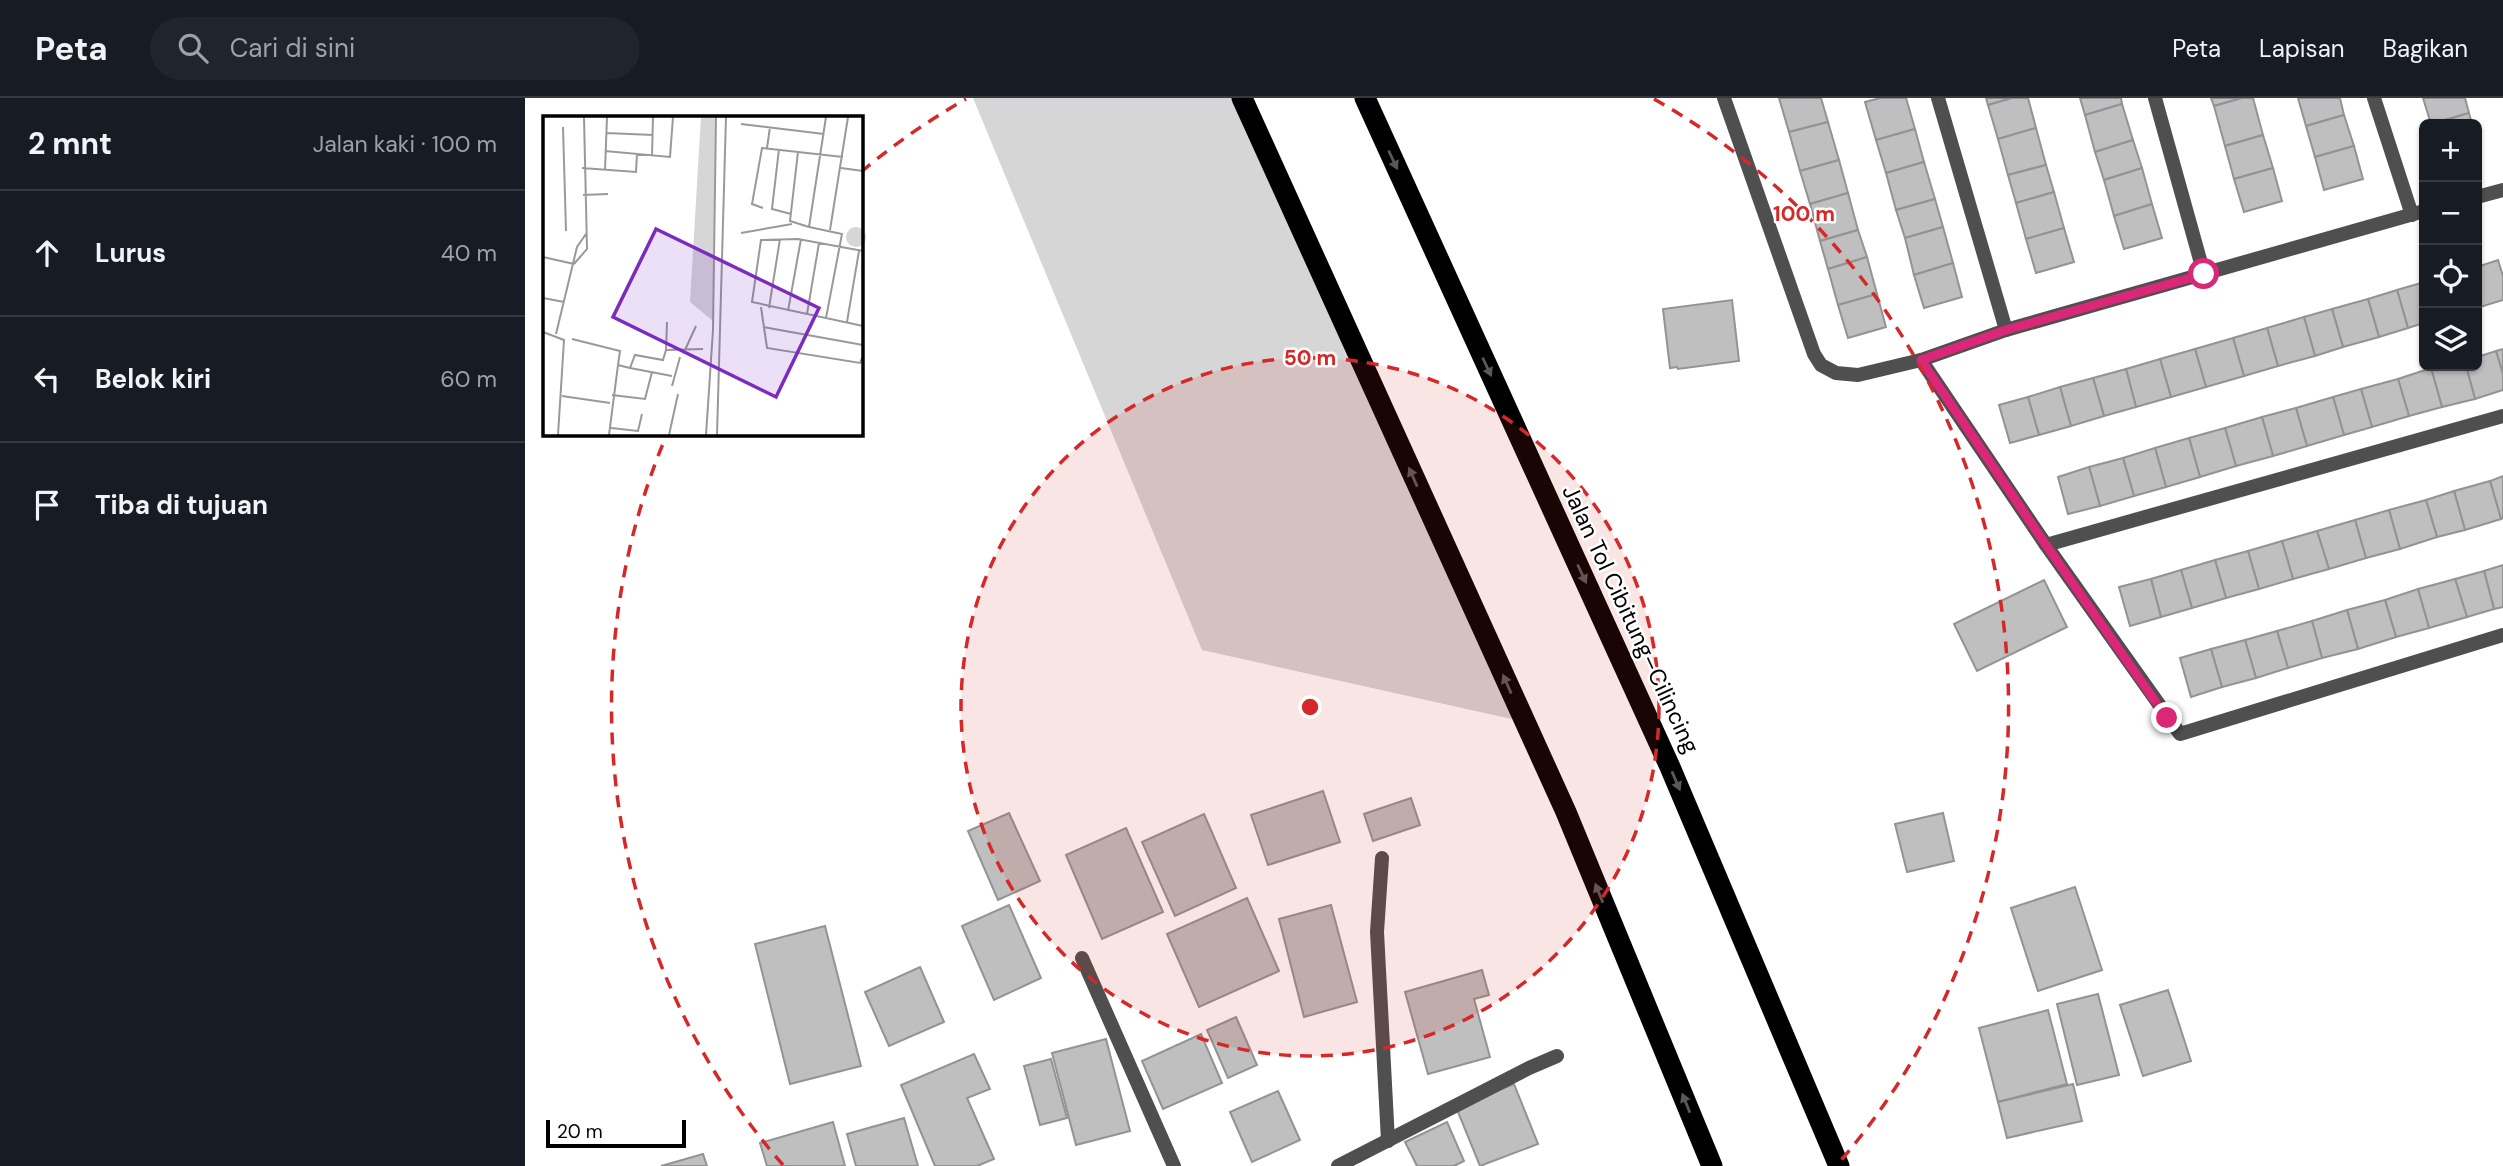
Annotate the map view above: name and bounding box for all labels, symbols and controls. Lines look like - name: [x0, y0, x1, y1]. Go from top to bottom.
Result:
- search box: [150, 17, 640, 80]
- text: Peta: [35, 27, 108, 70]
- icon: search: [174, 29, 212, 67]
- text: Cari di sini: [230, 31, 355, 65]
- text: Peta: [2172, 33, 2221, 64]
- text: Lapisan: [2259, 33, 2344, 64]
- text: Bagikan: [2382, 33, 2468, 64]
- inset map: [543, 116, 863, 436]
- map controls: [2419, 119, 2482, 371]
- button: +: [2419, 119, 2482, 182]
- text: 2 mnt: [28, 124, 112, 163]
- text: Jalan kaki · 100 m: [313, 129, 497, 159]
- one-way arrow: [1387, 150, 1399, 170]
- button: −: [2419, 182, 2482, 245]
- text: 100 m: [1773, 200, 1835, 228]
- icon: ahead: [28, 234, 66, 272]
- text: Lurus: [95, 236, 166, 270]
- text: 40 m: [441, 238, 497, 268]
- button: locate: [2419, 245, 2482, 308]
- route start: [2188, 258, 2219, 289]
- button: layers: [2419, 308, 2482, 371]
- text: 50 m: [1284, 344, 1336, 372]
- one-way arrow: [1482, 357, 1493, 377]
- icon: left: [28, 360, 66, 398]
- text: Belok kiri: [95, 362, 211, 396]
- text: 60 m: [440, 364, 497, 394]
- one-way arrow: [1408, 467, 1419, 487]
- street label: Jalan Tol Cibitung–Cilincing: [1556, 480, 1707, 758]
- icon: arrive: [28, 486, 66, 524]
- text: Tiba di tujuan: [95, 488, 268, 522]
- one-way arrow: [1576, 564, 1588, 584]
- one-way arrow: [1502, 674, 1513, 694]
- centre of rings: [1298, 695, 1322, 719]
- route end: [2151, 702, 2182, 733]
- one-way arrow: [1670, 771, 1682, 791]
- one-way arrow: [1593, 882, 1604, 903]
- one-way arrow: [1680, 1092, 1691, 1113]
- scale bar: [546, 1117, 686, 1149]
- text: 20 m: [557, 1119, 603, 1144]

